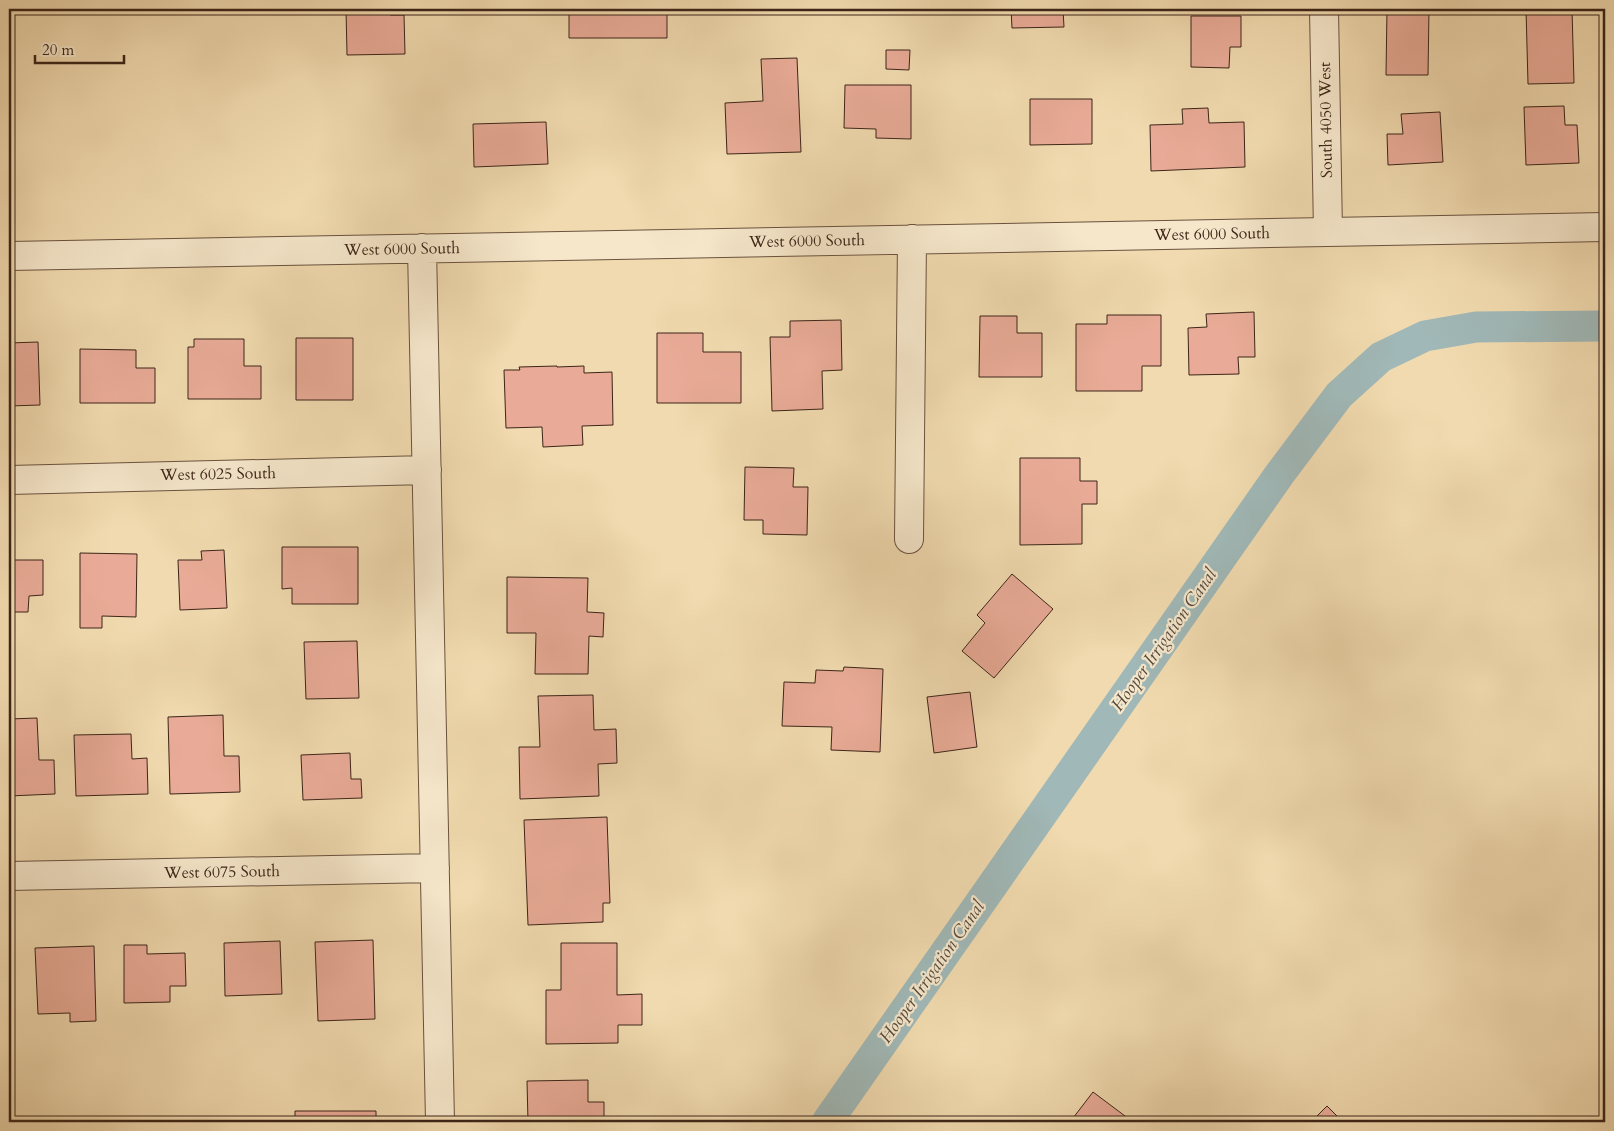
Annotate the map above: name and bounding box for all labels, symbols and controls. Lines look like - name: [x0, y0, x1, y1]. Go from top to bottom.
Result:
- scale bar: [35, 32, 124, 64]
- text: 20 m: [42, 40, 74, 60]
- street label: South 4050 West: [1314, 62, 1338, 178]
- street label: West 6000 South: [1153, 222, 1270, 246]
- street label: West 6000 South: [748, 229, 865, 253]
- street label: West 6000 South: [343, 237, 460, 261]
- street label: West 6025 South: [159, 462, 276, 486]
- water label: Hooper Irrigation Canal: [1105, 563, 1223, 716]
- street label: West 6075 South: [163, 860, 280, 884]
- water label: Hooper Irrigation Canal: [873, 895, 991, 1048]

